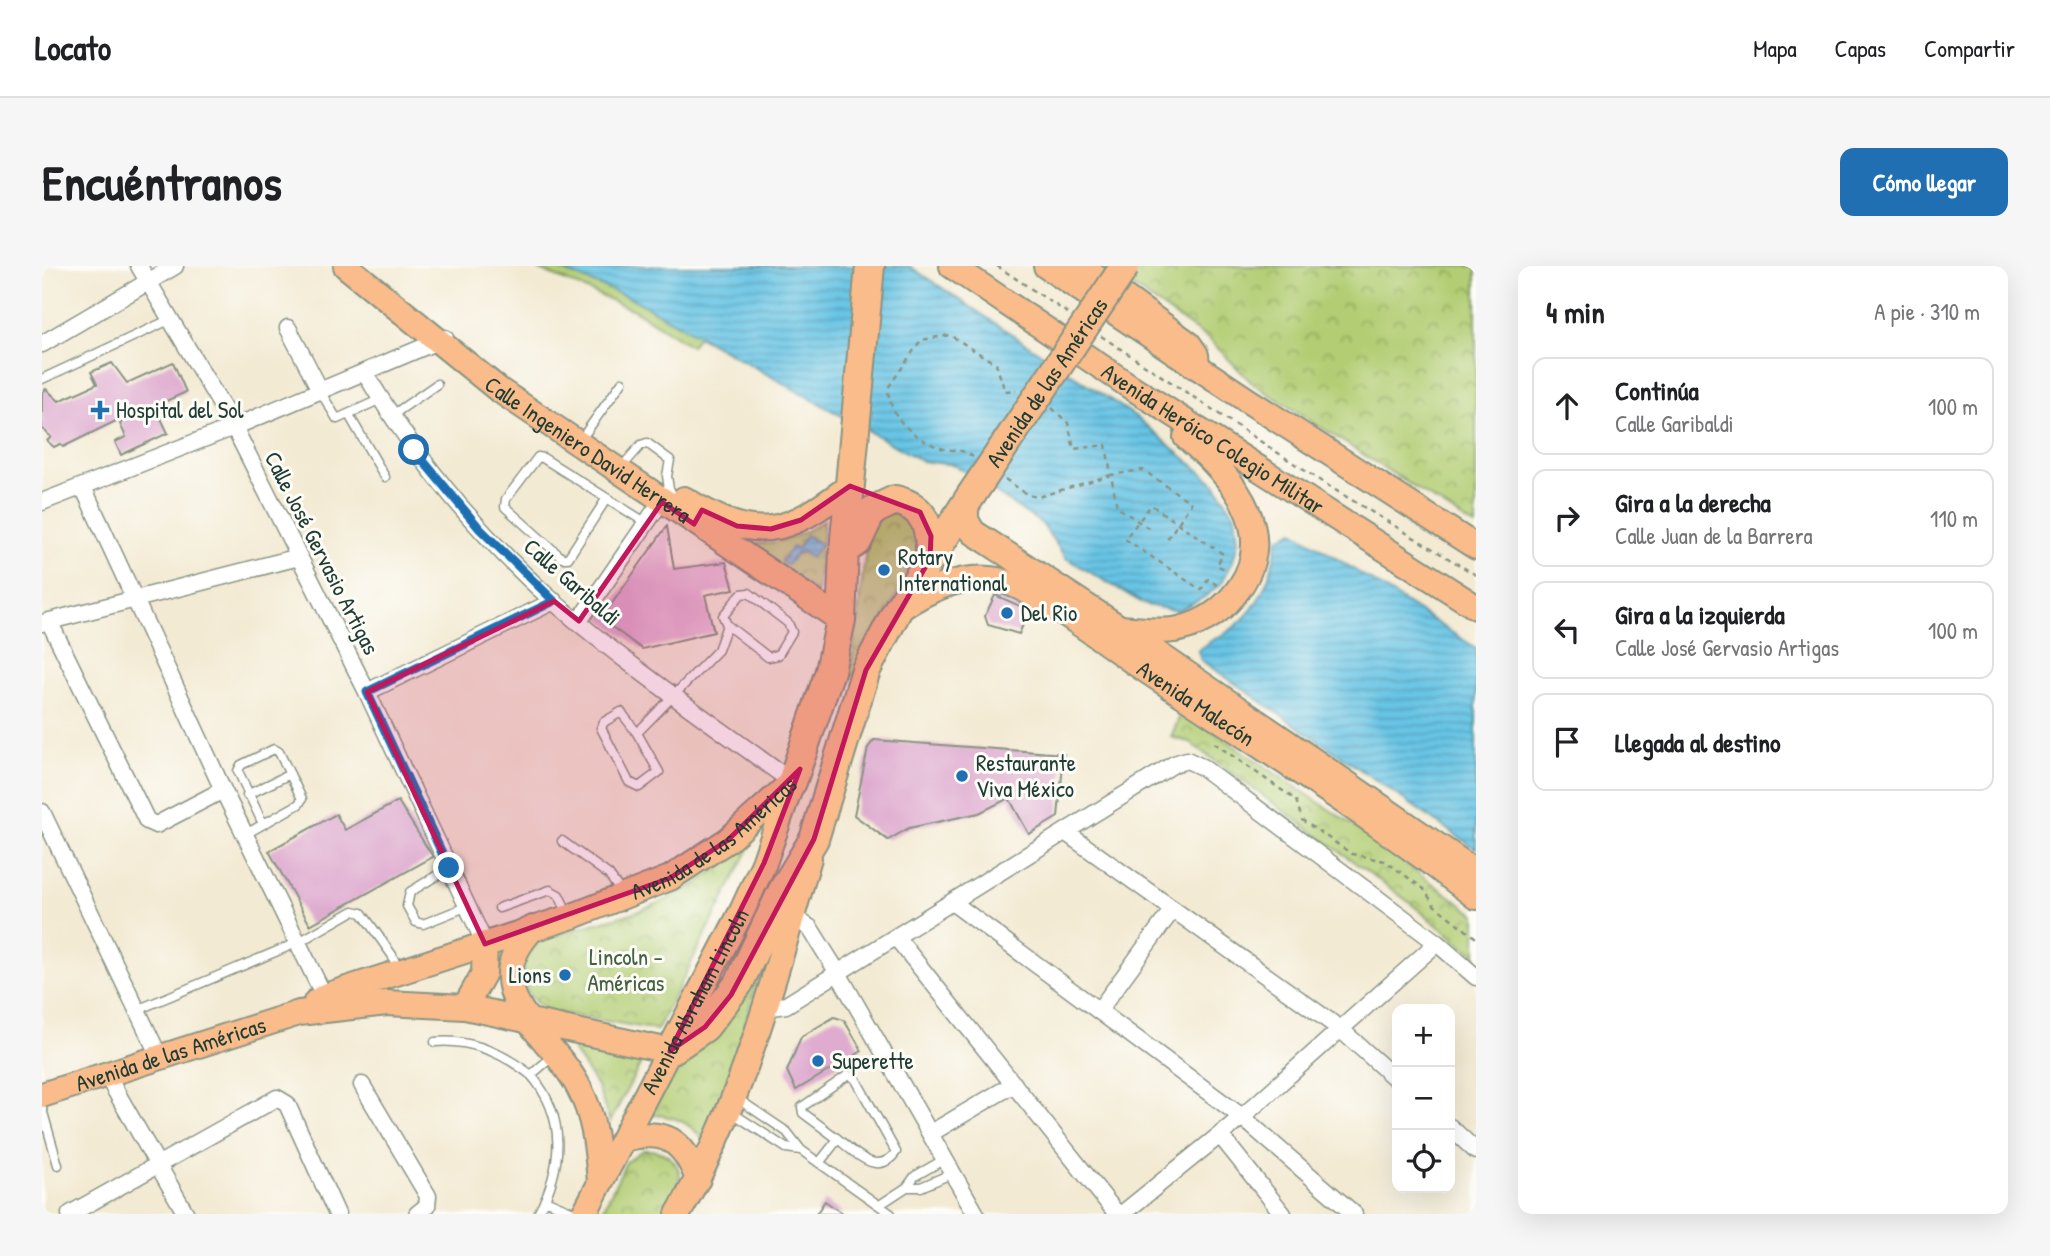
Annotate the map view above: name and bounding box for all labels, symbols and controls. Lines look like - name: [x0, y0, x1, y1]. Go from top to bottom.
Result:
- text: Locato: [35, 26, 111, 70]
- text: Mapa: [1753, 32, 1797, 64]
- text: Capas: [1835, 32, 1886, 64]
- text: Compartir: [1924, 32, 2015, 64]
- button: Cómo llegar: [1840, 148, 2008, 216]
- text: Encuéntranos: [42, 149, 282, 215]
- street label: Avenida de las Américas: [978, 291, 1115, 473]
- text: 4 min: [1546, 292, 1605, 332]
- text: A pie · 310 m: [1874, 296, 1980, 327]
- street label: Avenida Heróico Colegio Militar: [1096, 356, 1330, 521]
- street label: Calle Ingeniero David Herrera: [478, 369, 697, 530]
- text: Continúa: [1615, 373, 1699, 408]
- icon: ahead: [1548, 387, 1586, 425]
- text: 100 m: [1928, 391, 1978, 422]
- place label: Hospital del Sol: [116, 394, 245, 425]
- marker: Hospital del Sol: [90, 400, 110, 420]
- text: Calle Garibaldi: [1615, 408, 1734, 439]
- route start: [398, 434, 429, 465]
- street label: Calle José Gervasio Artigas: [258, 446, 387, 660]
- text: Gira a la derecha: [1615, 485, 1771, 520]
- icon: right: [1548, 499, 1586, 537]
- text: 110 m: [1930, 503, 1978, 534]
- text: Calle Juan de la Barrera: [1615, 520, 1813, 551]
- street label: Calle Garibaldi: [517, 531, 627, 632]
- place label: Rotary International: [898, 541, 1008, 598]
- marker: Rotary International: [876, 562, 892, 578]
- place label: Del Rio: [1021, 597, 1077, 628]
- text: Gira a la izquierda: [1615, 597, 1785, 632]
- marker: Del Rio: [999, 605, 1015, 621]
- icon: left: [1548, 611, 1586, 649]
- text: 100 m: [1928, 615, 1978, 646]
- text: Calle José Gervasio Artigas: [1615, 632, 1839, 663]
- street label: Avenida Malecón: [1131, 653, 1261, 753]
- icon: arrive: [1548, 723, 1586, 761]
- text: Llegada al destino: [1615, 725, 1781, 760]
- place label: Restaurante Viva México: [976, 747, 1076, 804]
- marker: Restaurante Viva México: [954, 768, 970, 784]
- street label: Avenida de las Américas: [626, 769, 803, 907]
- route end: [433, 852, 464, 883]
- street label: Avenida Abraham Lincoln: [633, 903, 756, 1099]
- park label: Lincoln - Américas: [588, 941, 665, 998]
- place label: Lions: [509, 959, 551, 990]
- marker: Lions: [557, 967, 573, 983]
- map controls: [1392, 1004, 1455, 1193]
- button: +: [1392, 1004, 1455, 1067]
- street label: Avenida de las Américas: [71, 1009, 270, 1098]
- place label: Superette: [832, 1045, 914, 1076]
- marker: Superette: [810, 1053, 826, 1069]
- button: −: [1392, 1067, 1455, 1130]
- button: locate: [1392, 1130, 1455, 1193]

